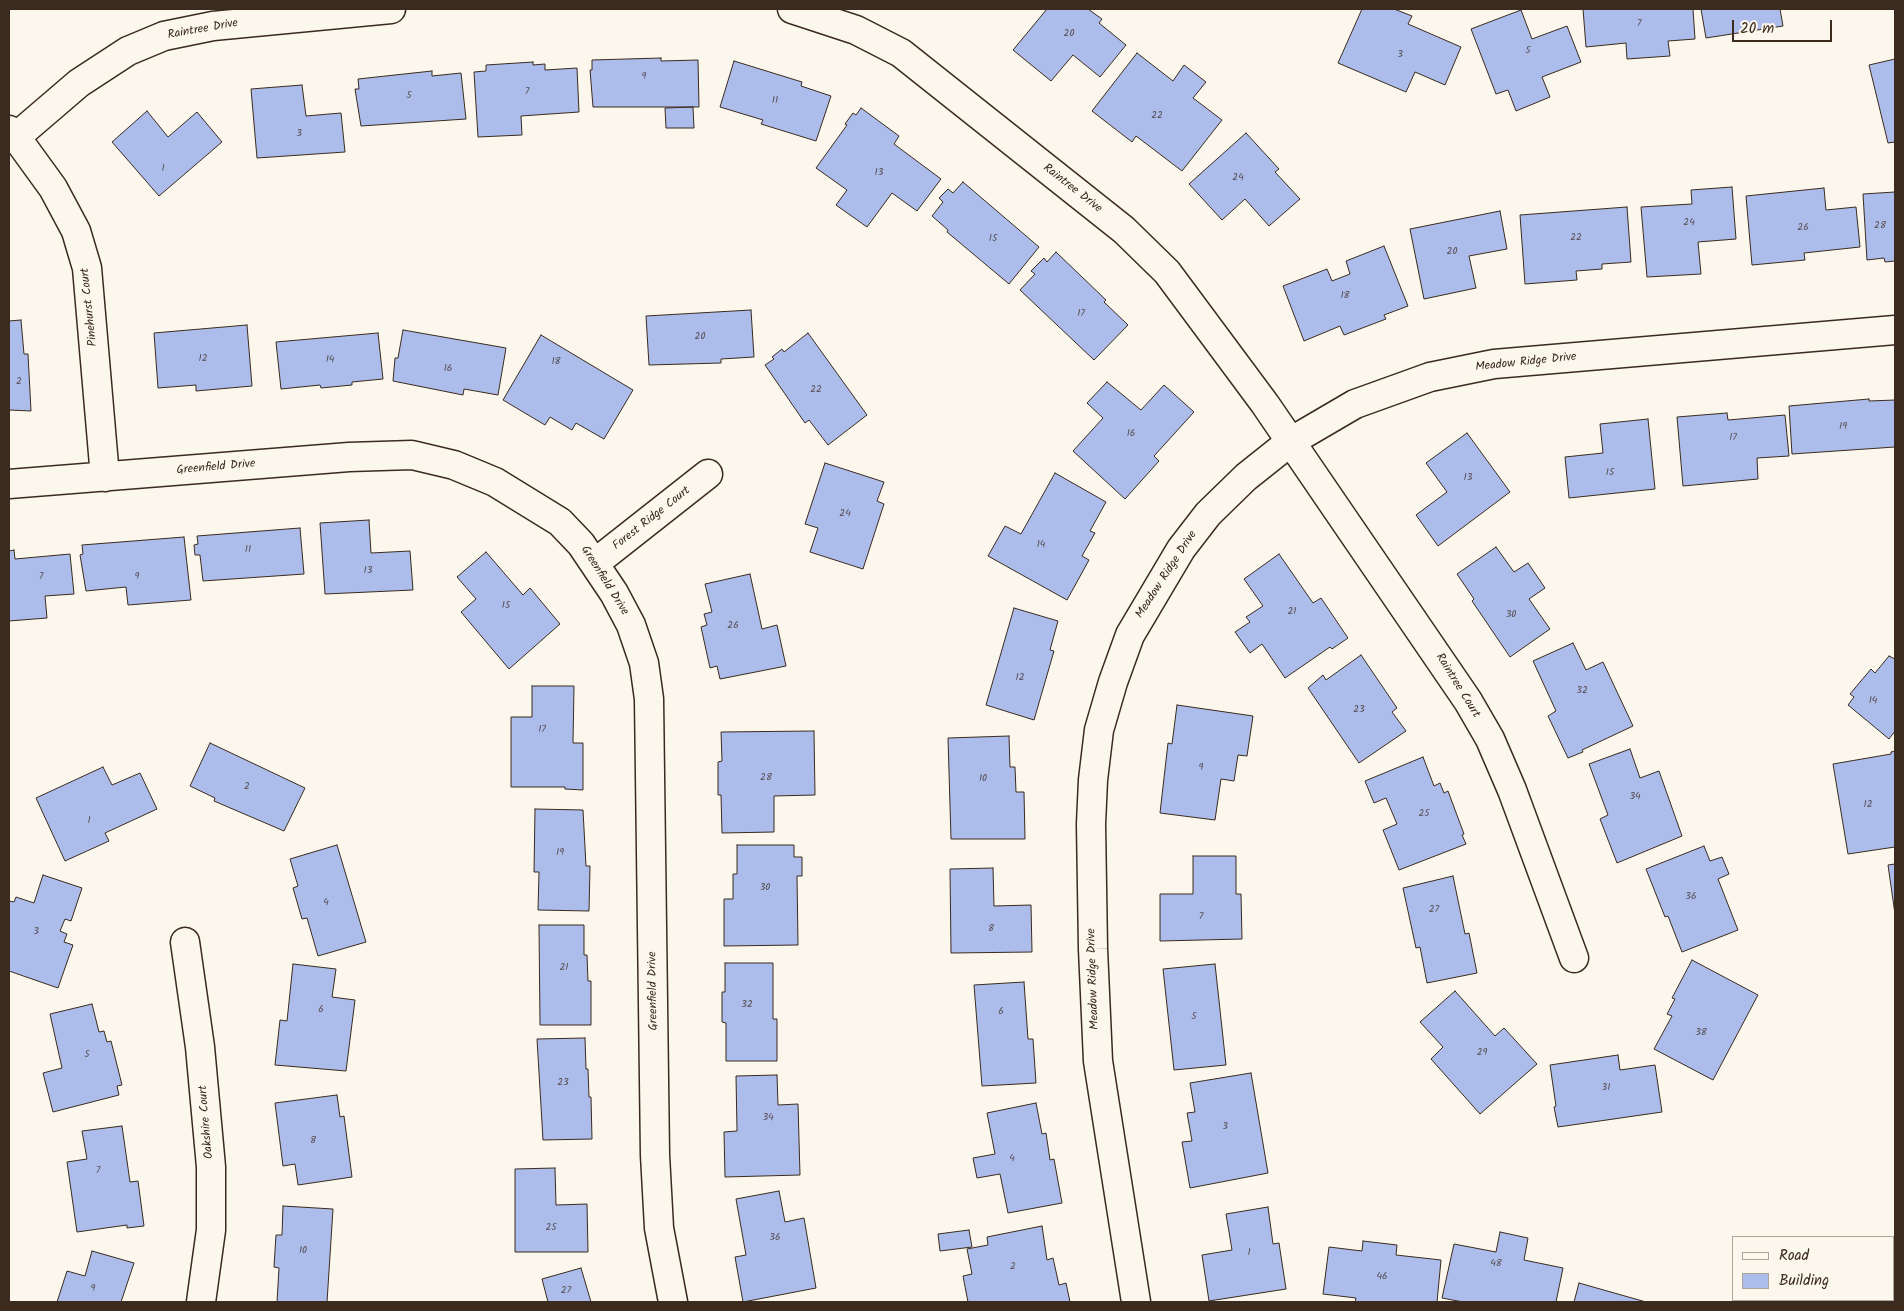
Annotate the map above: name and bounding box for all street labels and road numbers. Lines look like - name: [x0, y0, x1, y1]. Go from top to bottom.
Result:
- street label: Raintree Drive: [167, 17, 239, 43]
- street label: Raintree Drive: [1040, 161, 1104, 217]
- street label: Pinehurst Court: [79, 267, 101, 347]
- street label: Meadow Ridge Drive: [1475, 351, 1577, 375]
- street label: Greenfield Drive: [176, 457, 256, 479]
- street label: Forest Ridge Court: [610, 484, 694, 554]
- street label: Meadow Ridge Drive: [1133, 528, 1201, 622]
- street label: Greenfield Drive: [577, 544, 631, 618]
- street label: Raintree Court: [1432, 651, 1482, 721]
- street label: Meadow Ridge Drive: [1085, 928, 1103, 1030]
- street label: Greenfield Drive: [646, 951, 662, 1031]
- street label: Oakshire Court: [197, 1084, 217, 1160]

